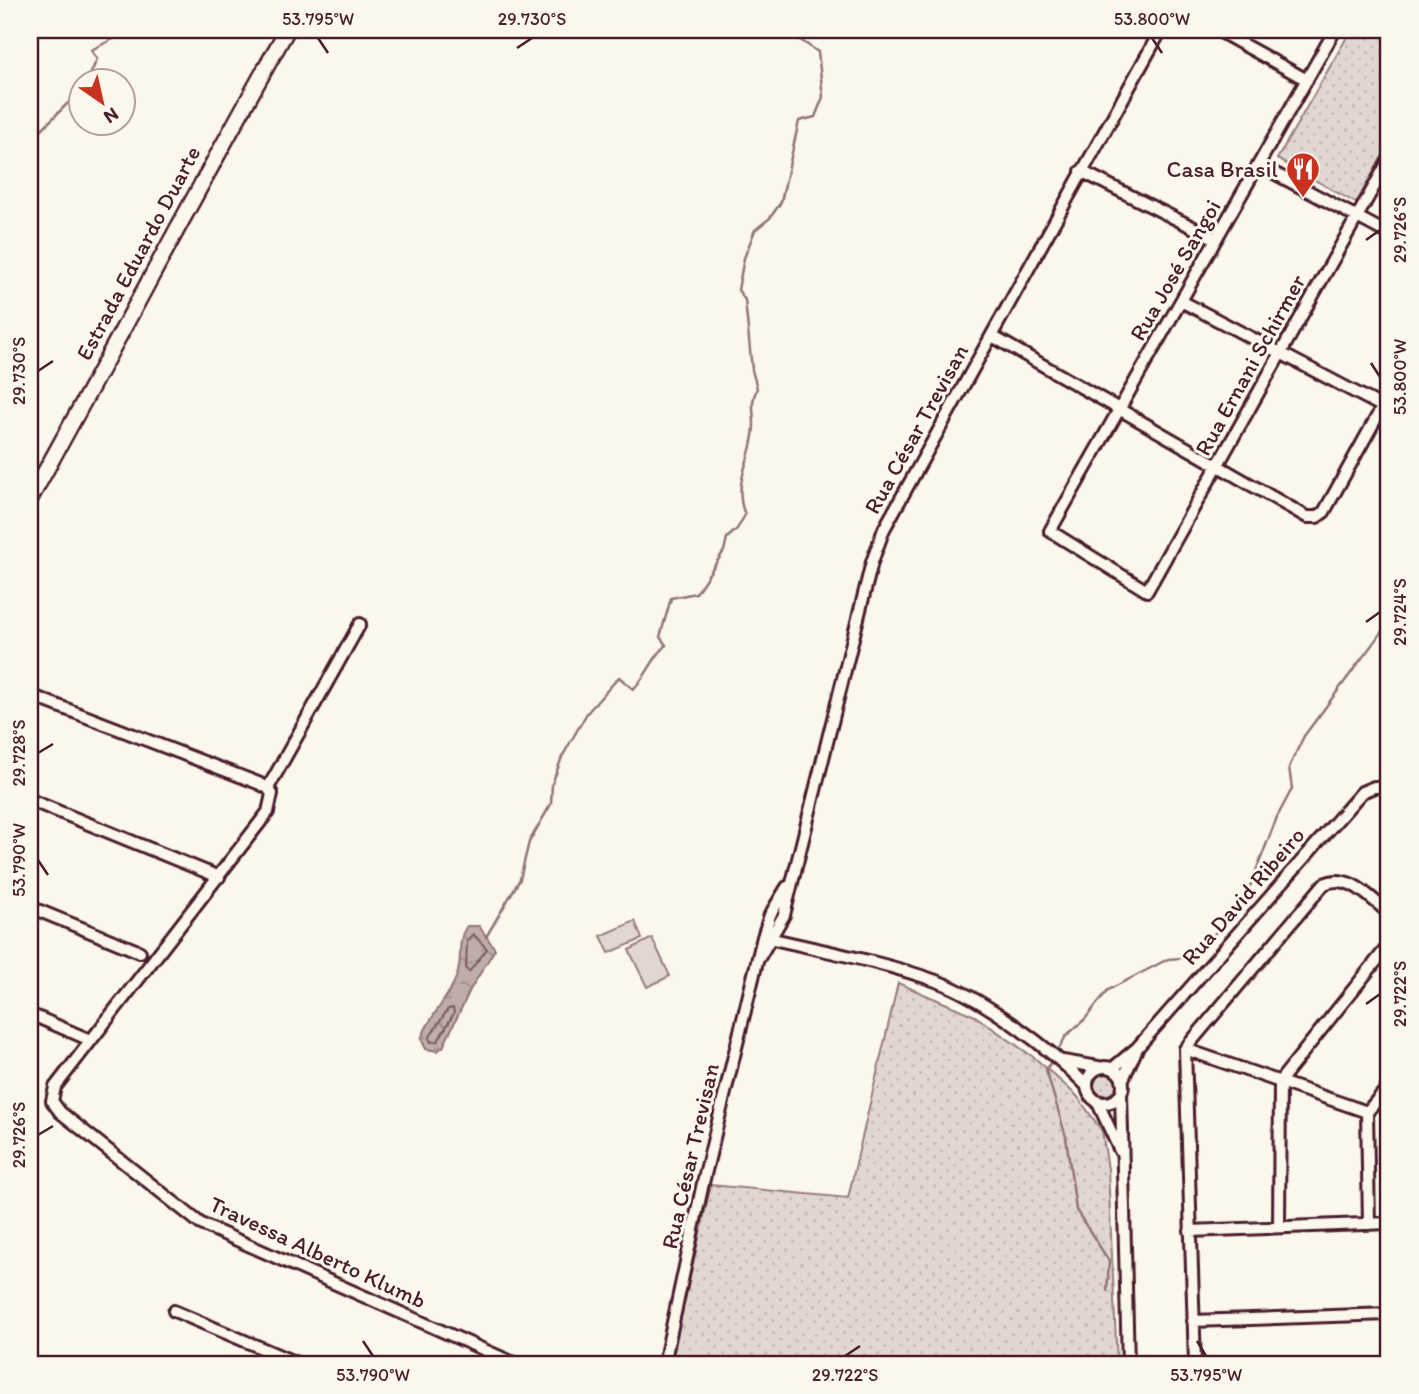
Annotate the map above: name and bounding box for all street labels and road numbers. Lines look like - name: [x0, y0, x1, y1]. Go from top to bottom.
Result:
- street label: Estrada Eduardo Duarte: [70, 141, 206, 365]
- street label: Rua José Sangoi: [1123, 194, 1227, 346]
- street label: Rua Ernani Schirmer: [1189, 269, 1312, 460]
- street label: Rua César Trevisan: [858, 339, 974, 519]
- street label: Rua David Ribeiro: [1176, 821, 1310, 971]
- street label: Rua César Trevisan: [655, 1060, 725, 1252]
- street label: Travessa Alberto Klumb: [205, 1189, 431, 1315]

